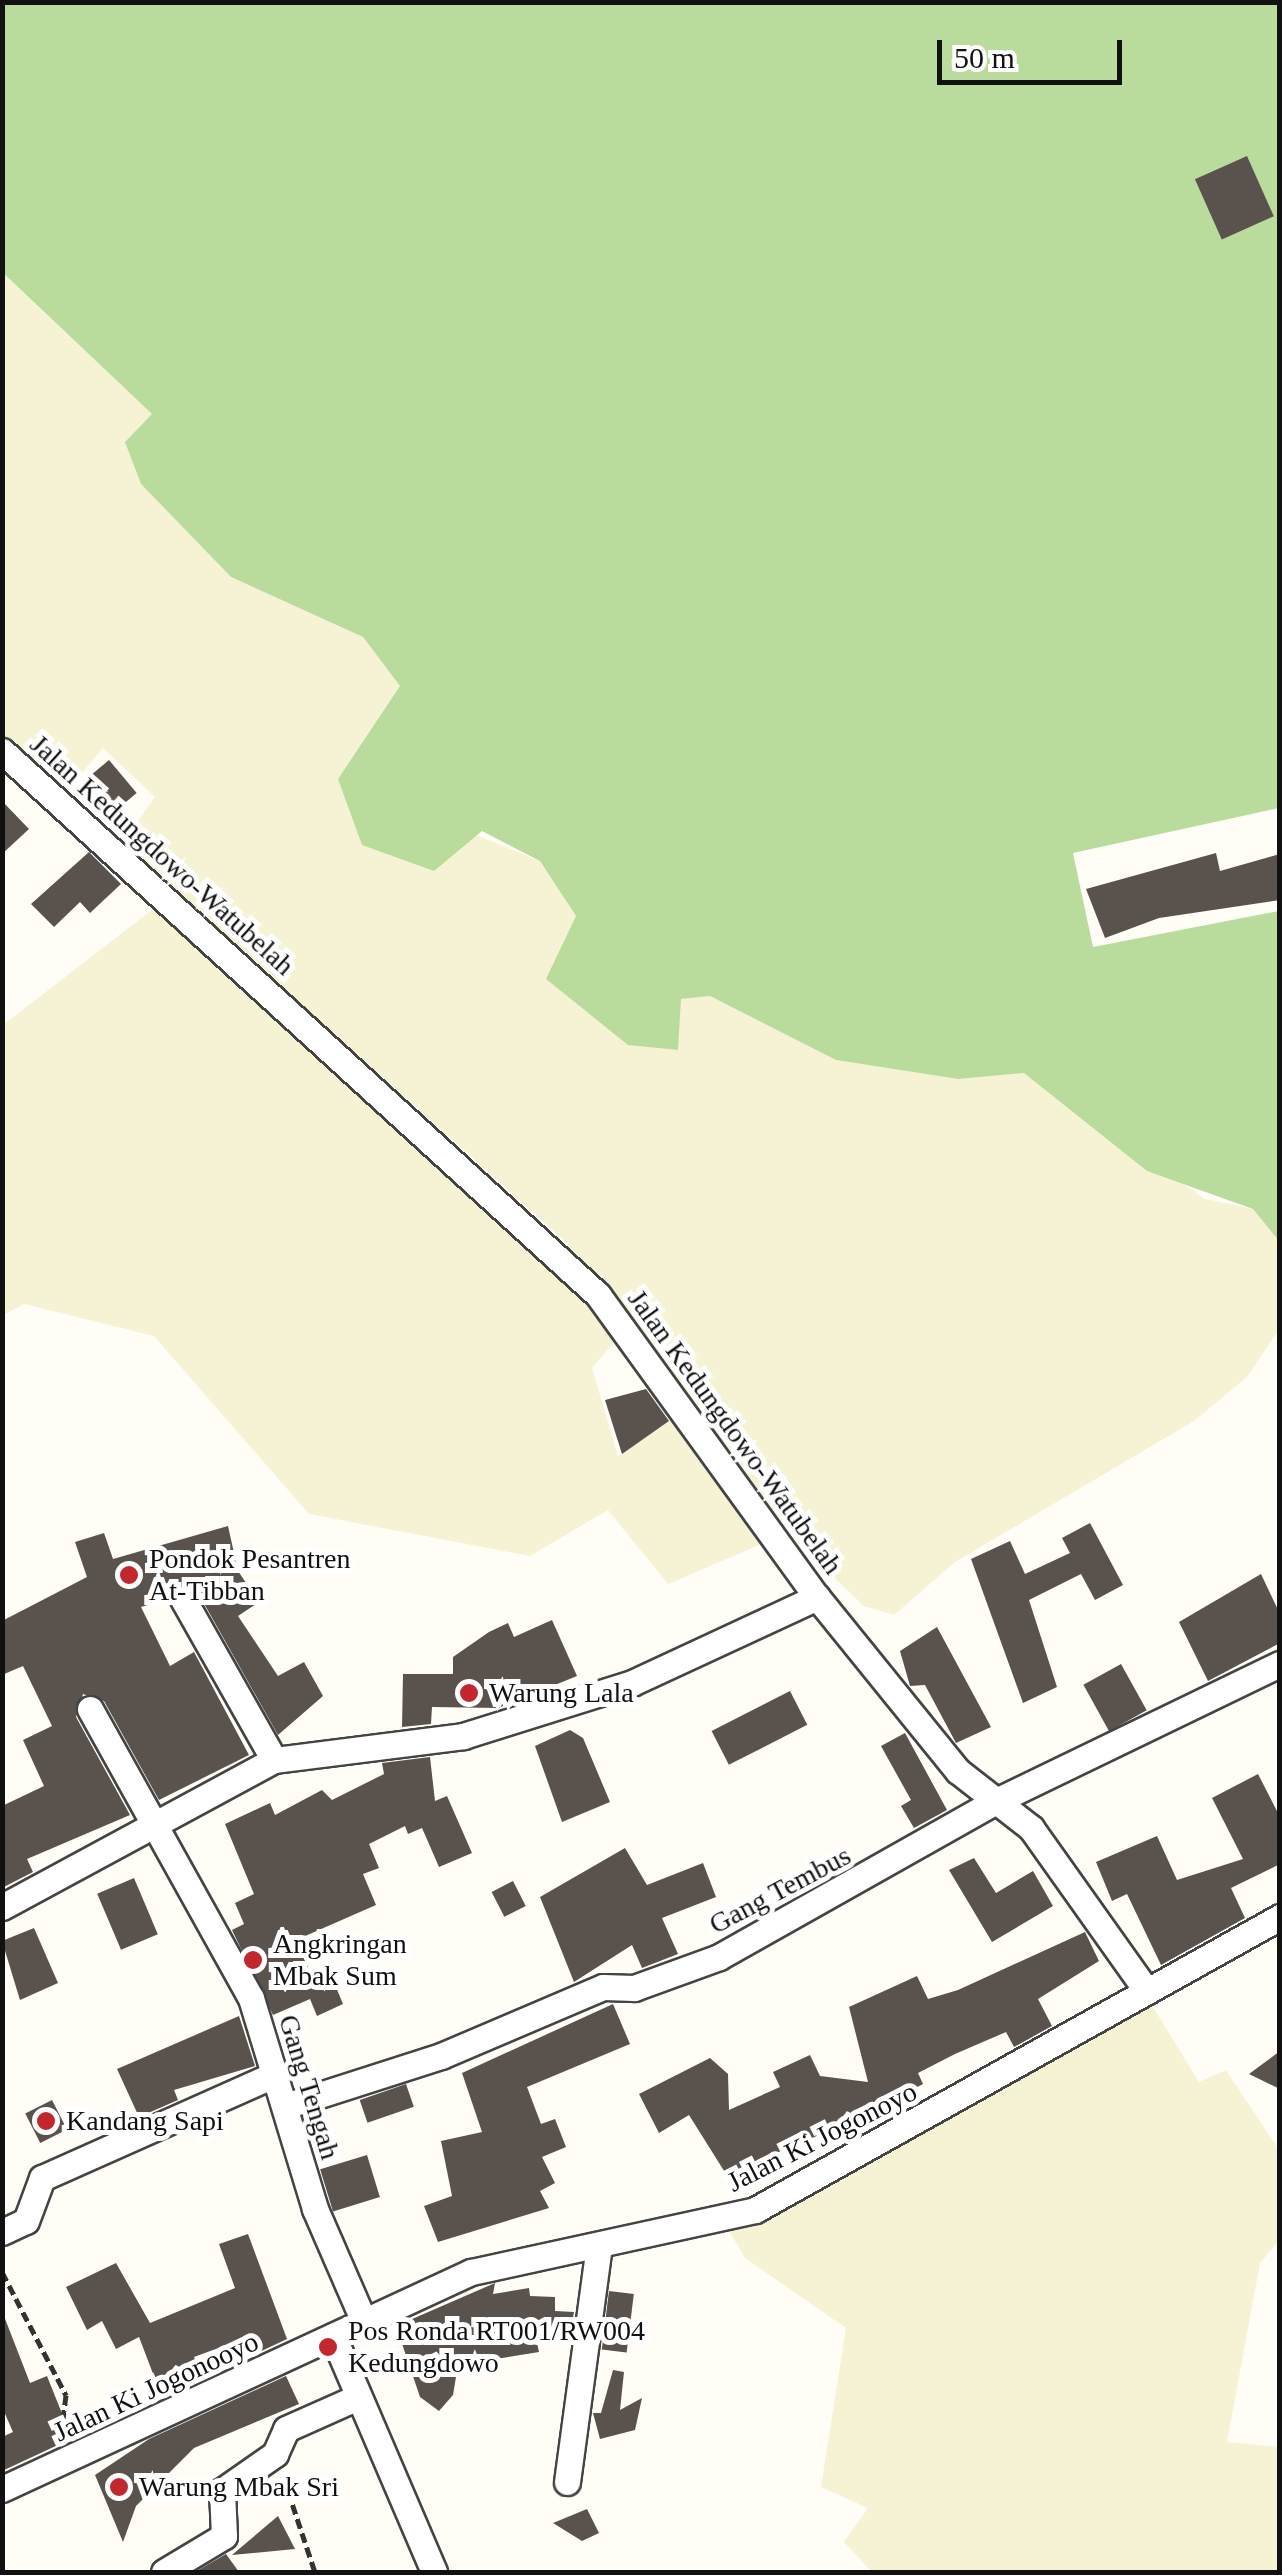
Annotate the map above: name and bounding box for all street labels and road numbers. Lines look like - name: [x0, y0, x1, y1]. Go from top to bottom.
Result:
- street label: Jalan Kedungdowo-Watubelah: [23, 728, 301, 982]
- street label: Jalan Kedungdowo-Watubelah: [620, 1283, 850, 1581]
- street label: Gang Tembus: [703, 1839, 857, 1941]
- street label: Gang Tengah: [271, 2011, 347, 2163]
- street label: Jalan Ki Jogonoyo: [722, 2075, 922, 2199]
- street label: Jalan Ki Jogonooyo: [48, 2325, 264, 2449]

